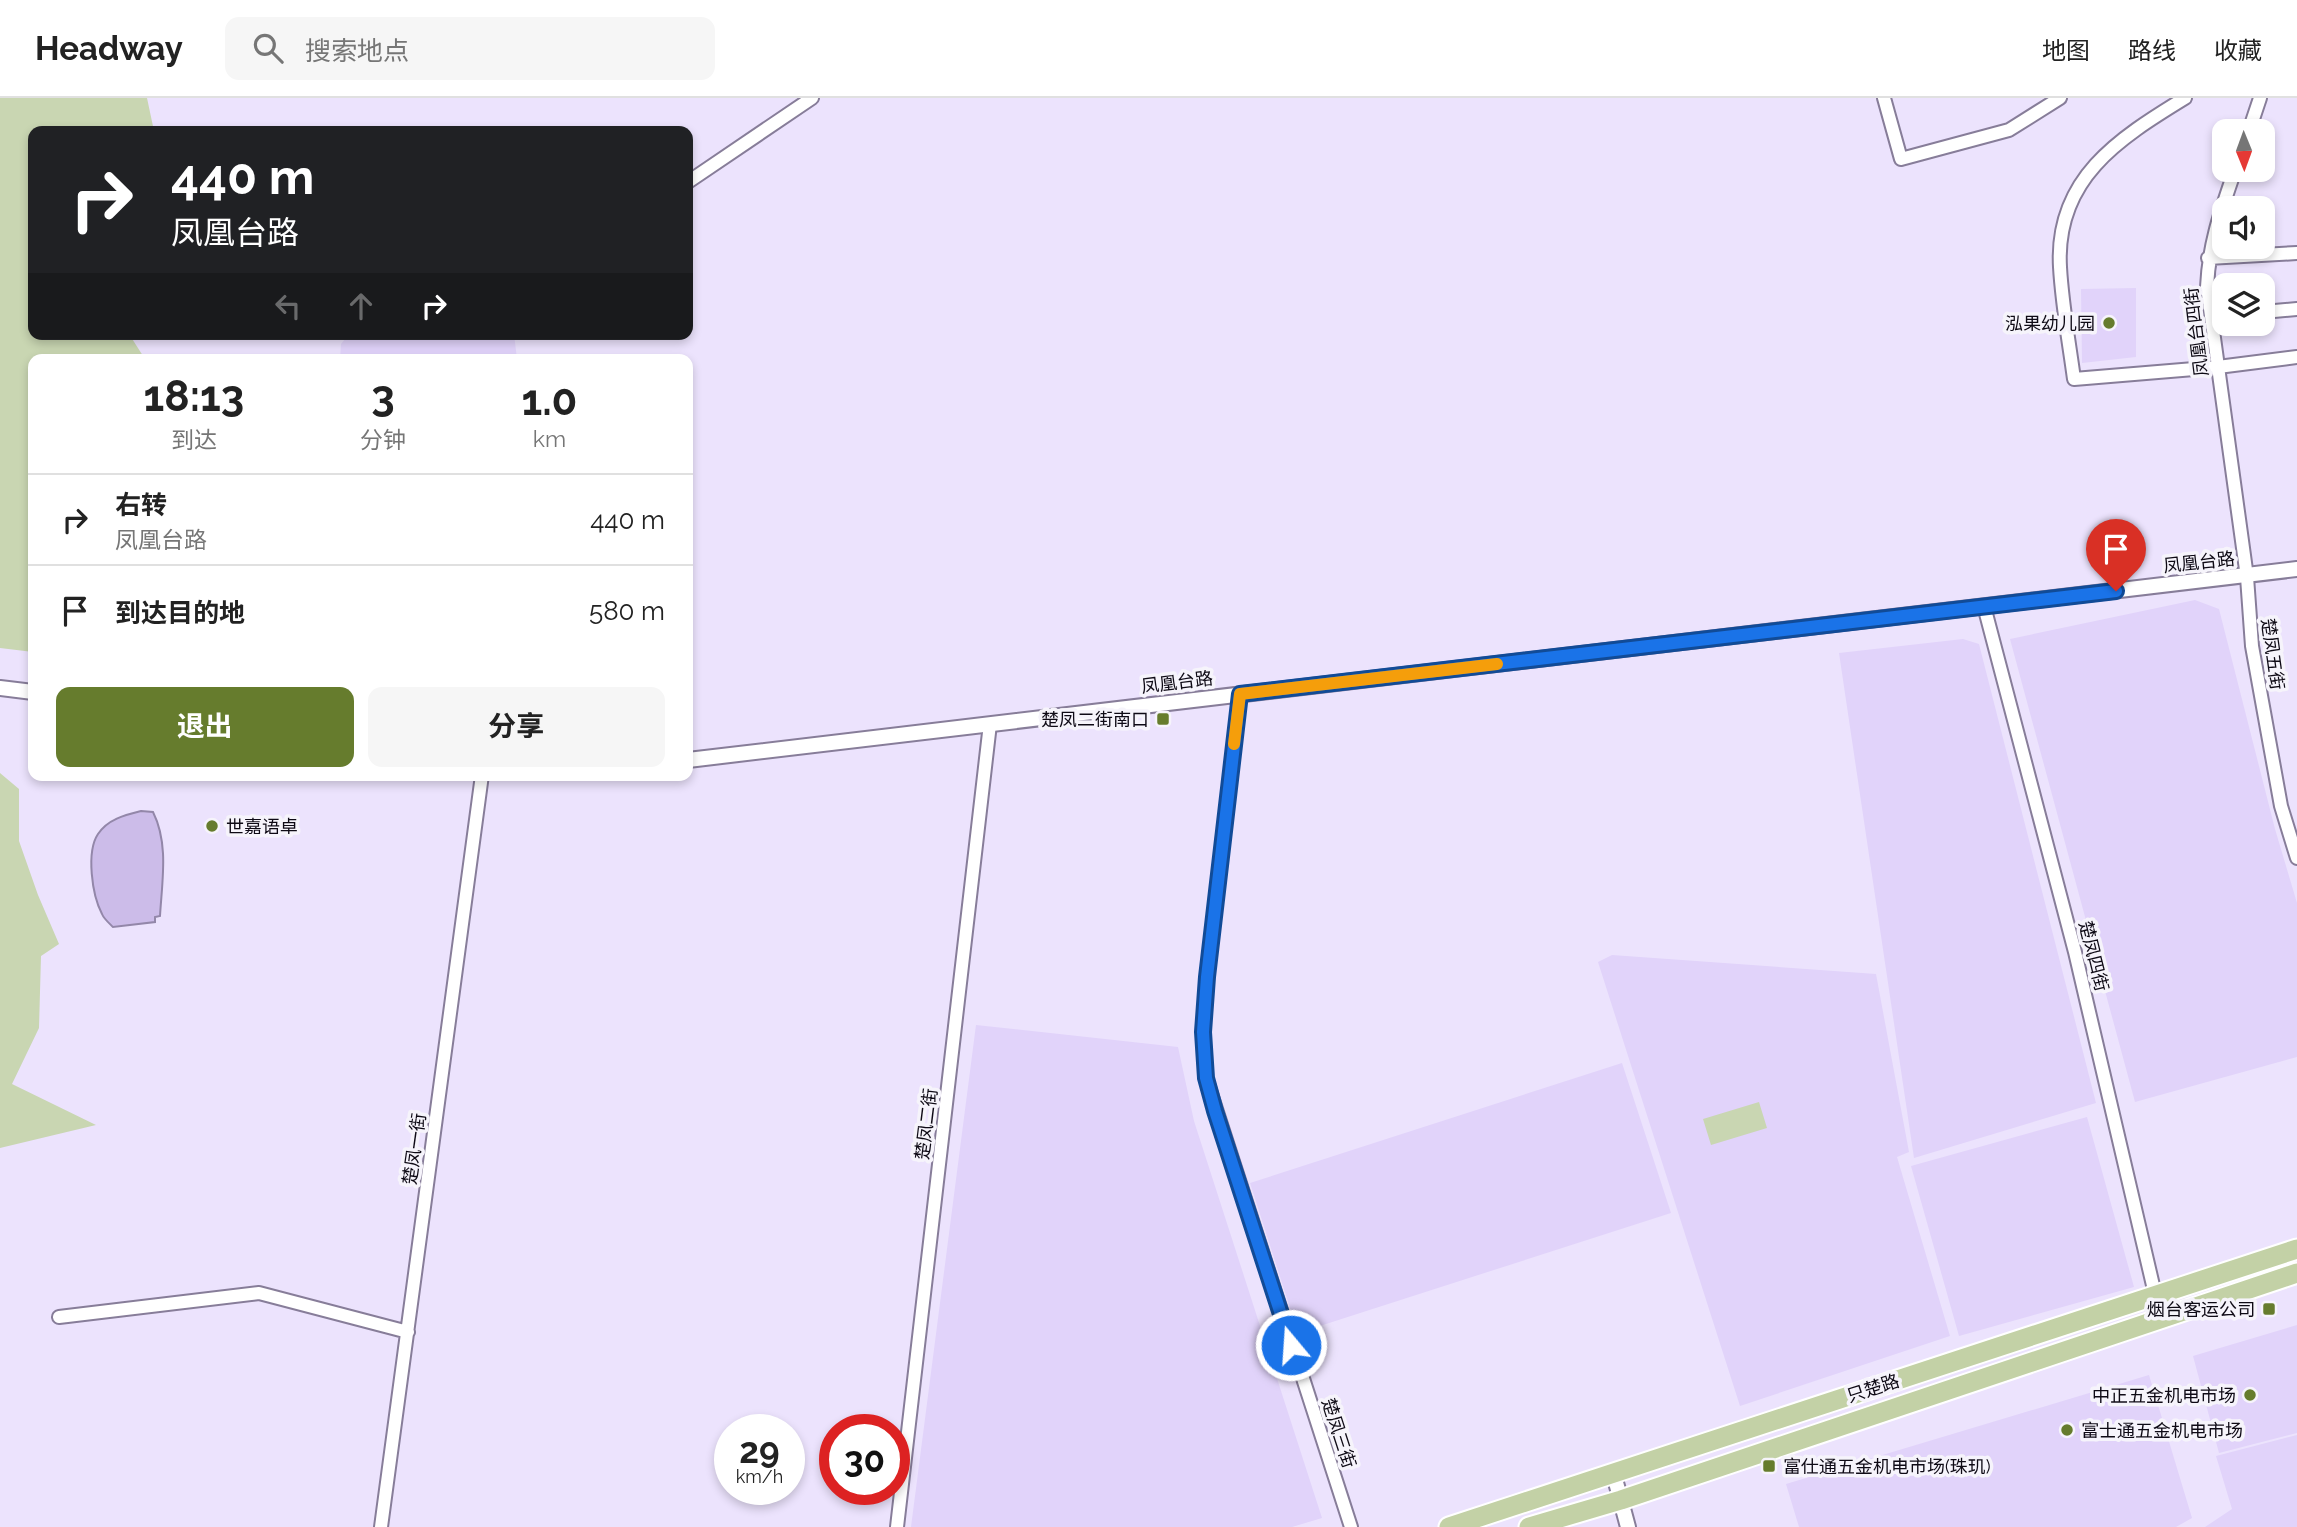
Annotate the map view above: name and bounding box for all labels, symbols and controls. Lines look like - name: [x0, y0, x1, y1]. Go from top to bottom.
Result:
- search box: [225, 17, 715, 80]
- text: Headway: [35, 29, 183, 68]
- icon: search: [249, 29, 287, 67]
- text: 搜索地点: [305, 36, 409, 66]
- text: 地图: [2042, 36, 2090, 65]
- text: 路线: [2128, 36, 2176, 65]
- text: 收藏: [2214, 36, 2262, 65]
- north arrow: [2212, 119, 2275, 182]
- map controls: [2212, 119, 2275, 336]
- text: 440 m: [171, 148, 314, 205]
- icon: right: [56, 154, 147, 245]
- button: sound: [2212, 196, 2275, 259]
- text: 凤凰台路: [171, 214, 299, 251]
- button: layers: [2212, 273, 2275, 336]
- street label: 凤凰台四街: [2180, 286, 2212, 378]
- icon: left: [269, 287, 307, 325]
- icon: ahead: [342, 287, 380, 325]
- icon: right: [415, 287, 453, 325]
- place label: 泓果幼儿园: [2005, 313, 2095, 334]
- marker: 泓果幼儿园: [2101, 315, 2117, 331]
- text: 18:13: [144, 372, 244, 421]
- text: 3: [371, 372, 395, 421]
- text: 1.0: [521, 376, 577, 425]
- text: km: [533, 425, 566, 452]
- text: 到达: [171, 426, 217, 453]
- text: 分钟: [360, 426, 406, 453]
- text: 右转: [115, 490, 167, 520]
- icon: right: [56, 501, 94, 539]
- text: 440 m: [590, 505, 665, 535]
- pin: [2086, 519, 2146, 591]
- text: 凤凰台路: [115, 526, 207, 553]
- icon: arrive: [2097, 530, 2135, 568]
- street label: 凤凰台路: [2162, 548, 2236, 576]
- icon: arrive: [56, 592, 94, 630]
- text: 580 m: [589, 596, 665, 626]
- text: 到达目的地: [115, 598, 245, 628]
- street label: 楚凤五街: [2258, 617, 2288, 691]
- street label: 凤凰台路: [1140, 667, 1214, 697]
- button: 退出: [56, 687, 354, 767]
- button: 分享: [368, 687, 665, 767]
- place label: 楚凤二街南口: [1041, 709, 1149, 730]
- marker: 楚凤二街南口: [1155, 711, 1171, 727]
- place label: 世嘉语卓: [226, 816, 298, 837]
- marker: 世嘉语卓: [204, 818, 220, 834]
- street label: 楚凤四街: [2075, 919, 2113, 993]
- street label: 楚凤二街: [911, 1087, 941, 1161]
- street label: 楚凤一街: [399, 1112, 429, 1186]
- place label: 烟台客运公司: [2147, 1299, 2255, 1320]
- marker: 烟台客运公司: [2261, 1301, 2277, 1317]
- position arrow: [1254, 1308, 1328, 1382]
- street label: 只楚路: [1844, 1370, 1902, 1406]
- place label: 中正五金机电市场: [2092, 1385, 2236, 1406]
- marker: 中正五金机电市场: [2242, 1387, 2258, 1403]
- street label: 楚凤三街: [1318, 1396, 1360, 1470]
- speed limit sign: 30: [819, 1414, 910, 1505]
- place label: 富士通五金机电市场: [2081, 1420, 2243, 1441]
- marker: 富士通五金机电市场: [2059, 1422, 2075, 1438]
- text: 29: [739, 1430, 780, 1471]
- place label: 富仕通五金机电市场(珠玑): [1783, 1456, 1991, 1477]
- marker: 富仕通五金机电市场(珠玑): [1761, 1458, 1777, 1474]
- text: km/h: [736, 1466, 783, 1487]

